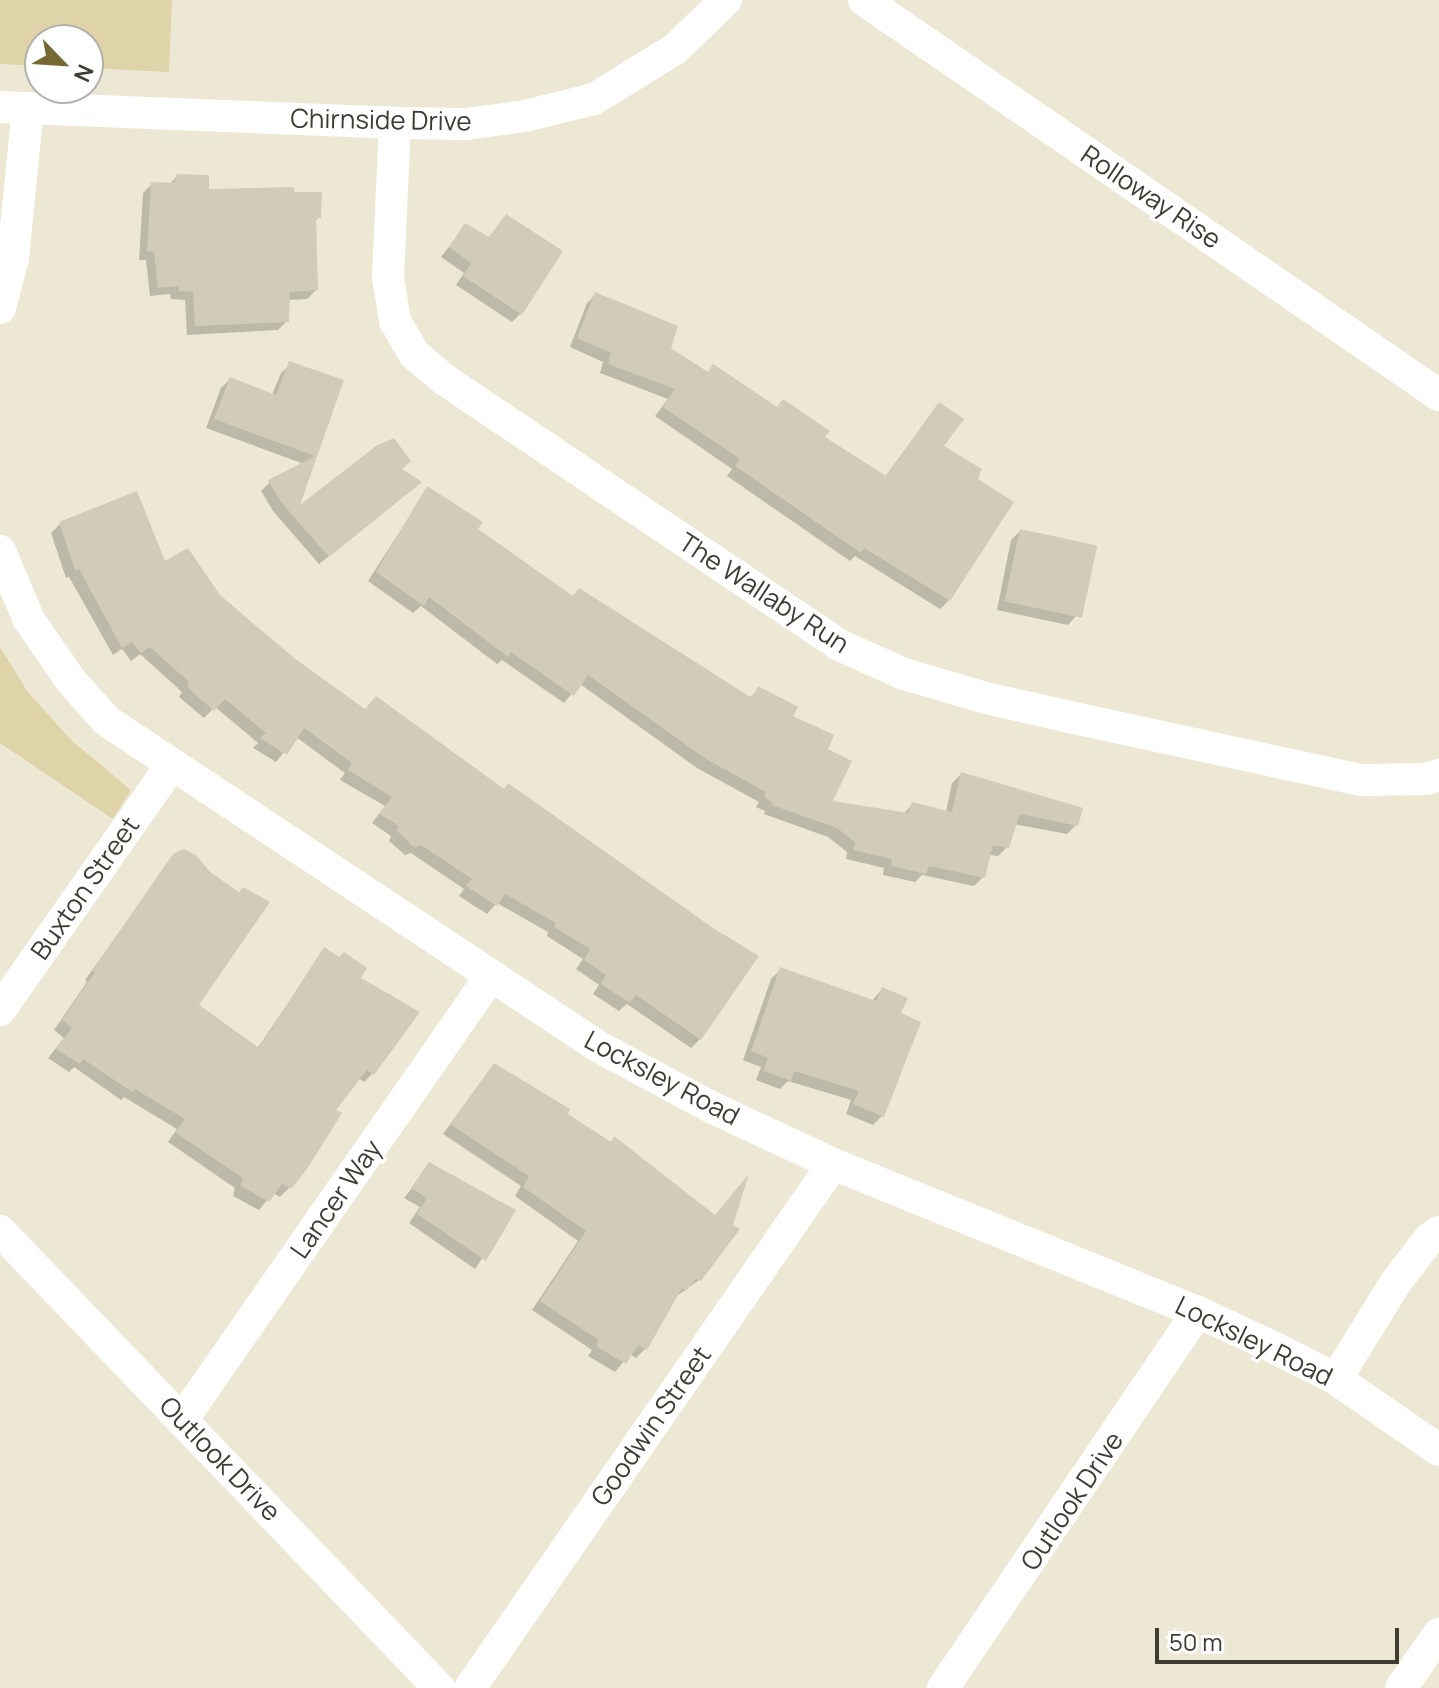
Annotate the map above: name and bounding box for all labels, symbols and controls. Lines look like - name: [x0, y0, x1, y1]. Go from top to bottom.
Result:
- north arrow: [24, 24, 104, 104]
- text: N: [67, 60, 101, 87]
- street label: Chirnside Drive: [290, 103, 472, 137]
- street label: Rolloway Rise: [1075, 139, 1227, 255]
- street label: The Wallaby Run: [673, 526, 855, 660]
- street label: Buxton Street: [24, 811, 146, 965]
- street label: Locksley Road: [579, 1024, 745, 1132]
- street label: Lancer Way: [284, 1134, 388, 1264]
- street label: Locksley Road: [1170, 1290, 1338, 1392]
- street label: Goodwin Street: [584, 1340, 718, 1512]
- street label: Outlook Drive: [153, 1390, 287, 1528]
- street label: Outlook Drive: [1014, 1426, 1130, 1576]
- scale bar: [1159, 1612, 1403, 1662]
- text: 50 m: [1169, 1625, 1223, 1658]

